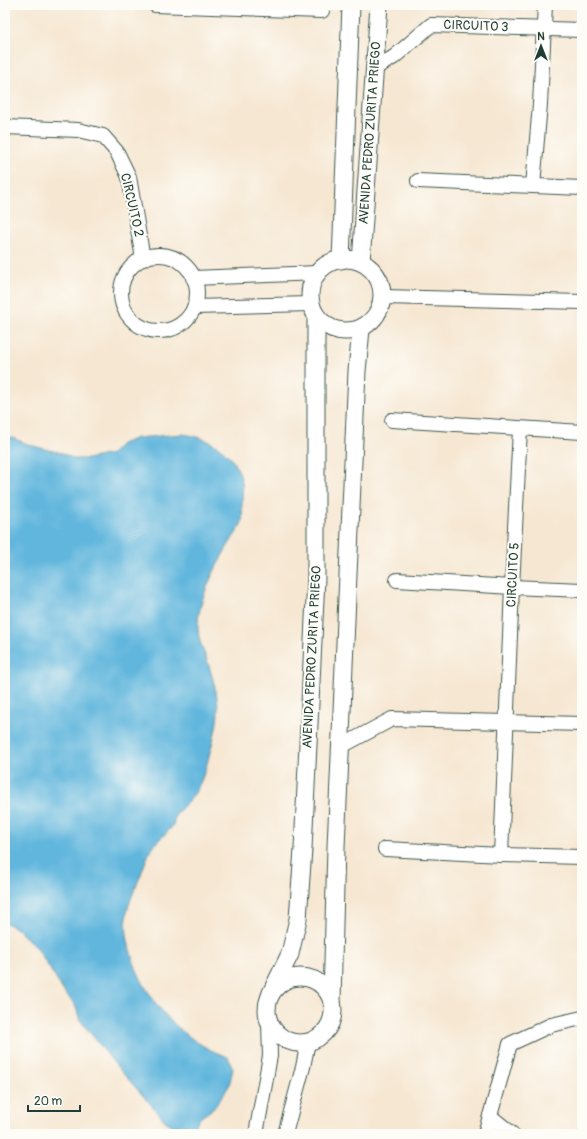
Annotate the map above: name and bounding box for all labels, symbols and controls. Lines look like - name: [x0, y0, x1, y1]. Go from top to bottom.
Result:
- street label: CIRCUITO 3: [443, 17, 509, 35]
- north arrow: [521, 26, 561, 66]
- text: N: [537, 30, 545, 43]
- street label: AVENIDA PEDRO ZURITA PRIEGO: [356, 41, 384, 225]
- street label: CIRCUITO 2: [117, 171, 147, 239]
- street label: CIRCUITO 5: [503, 542, 523, 608]
- street label: AVENIDA PEDRO ZURITA PRIEGO: [299, 565, 325, 749]
- scale bar: [28, 1087, 80, 1113]
- text: 20 m: [34, 1094, 63, 1109]

